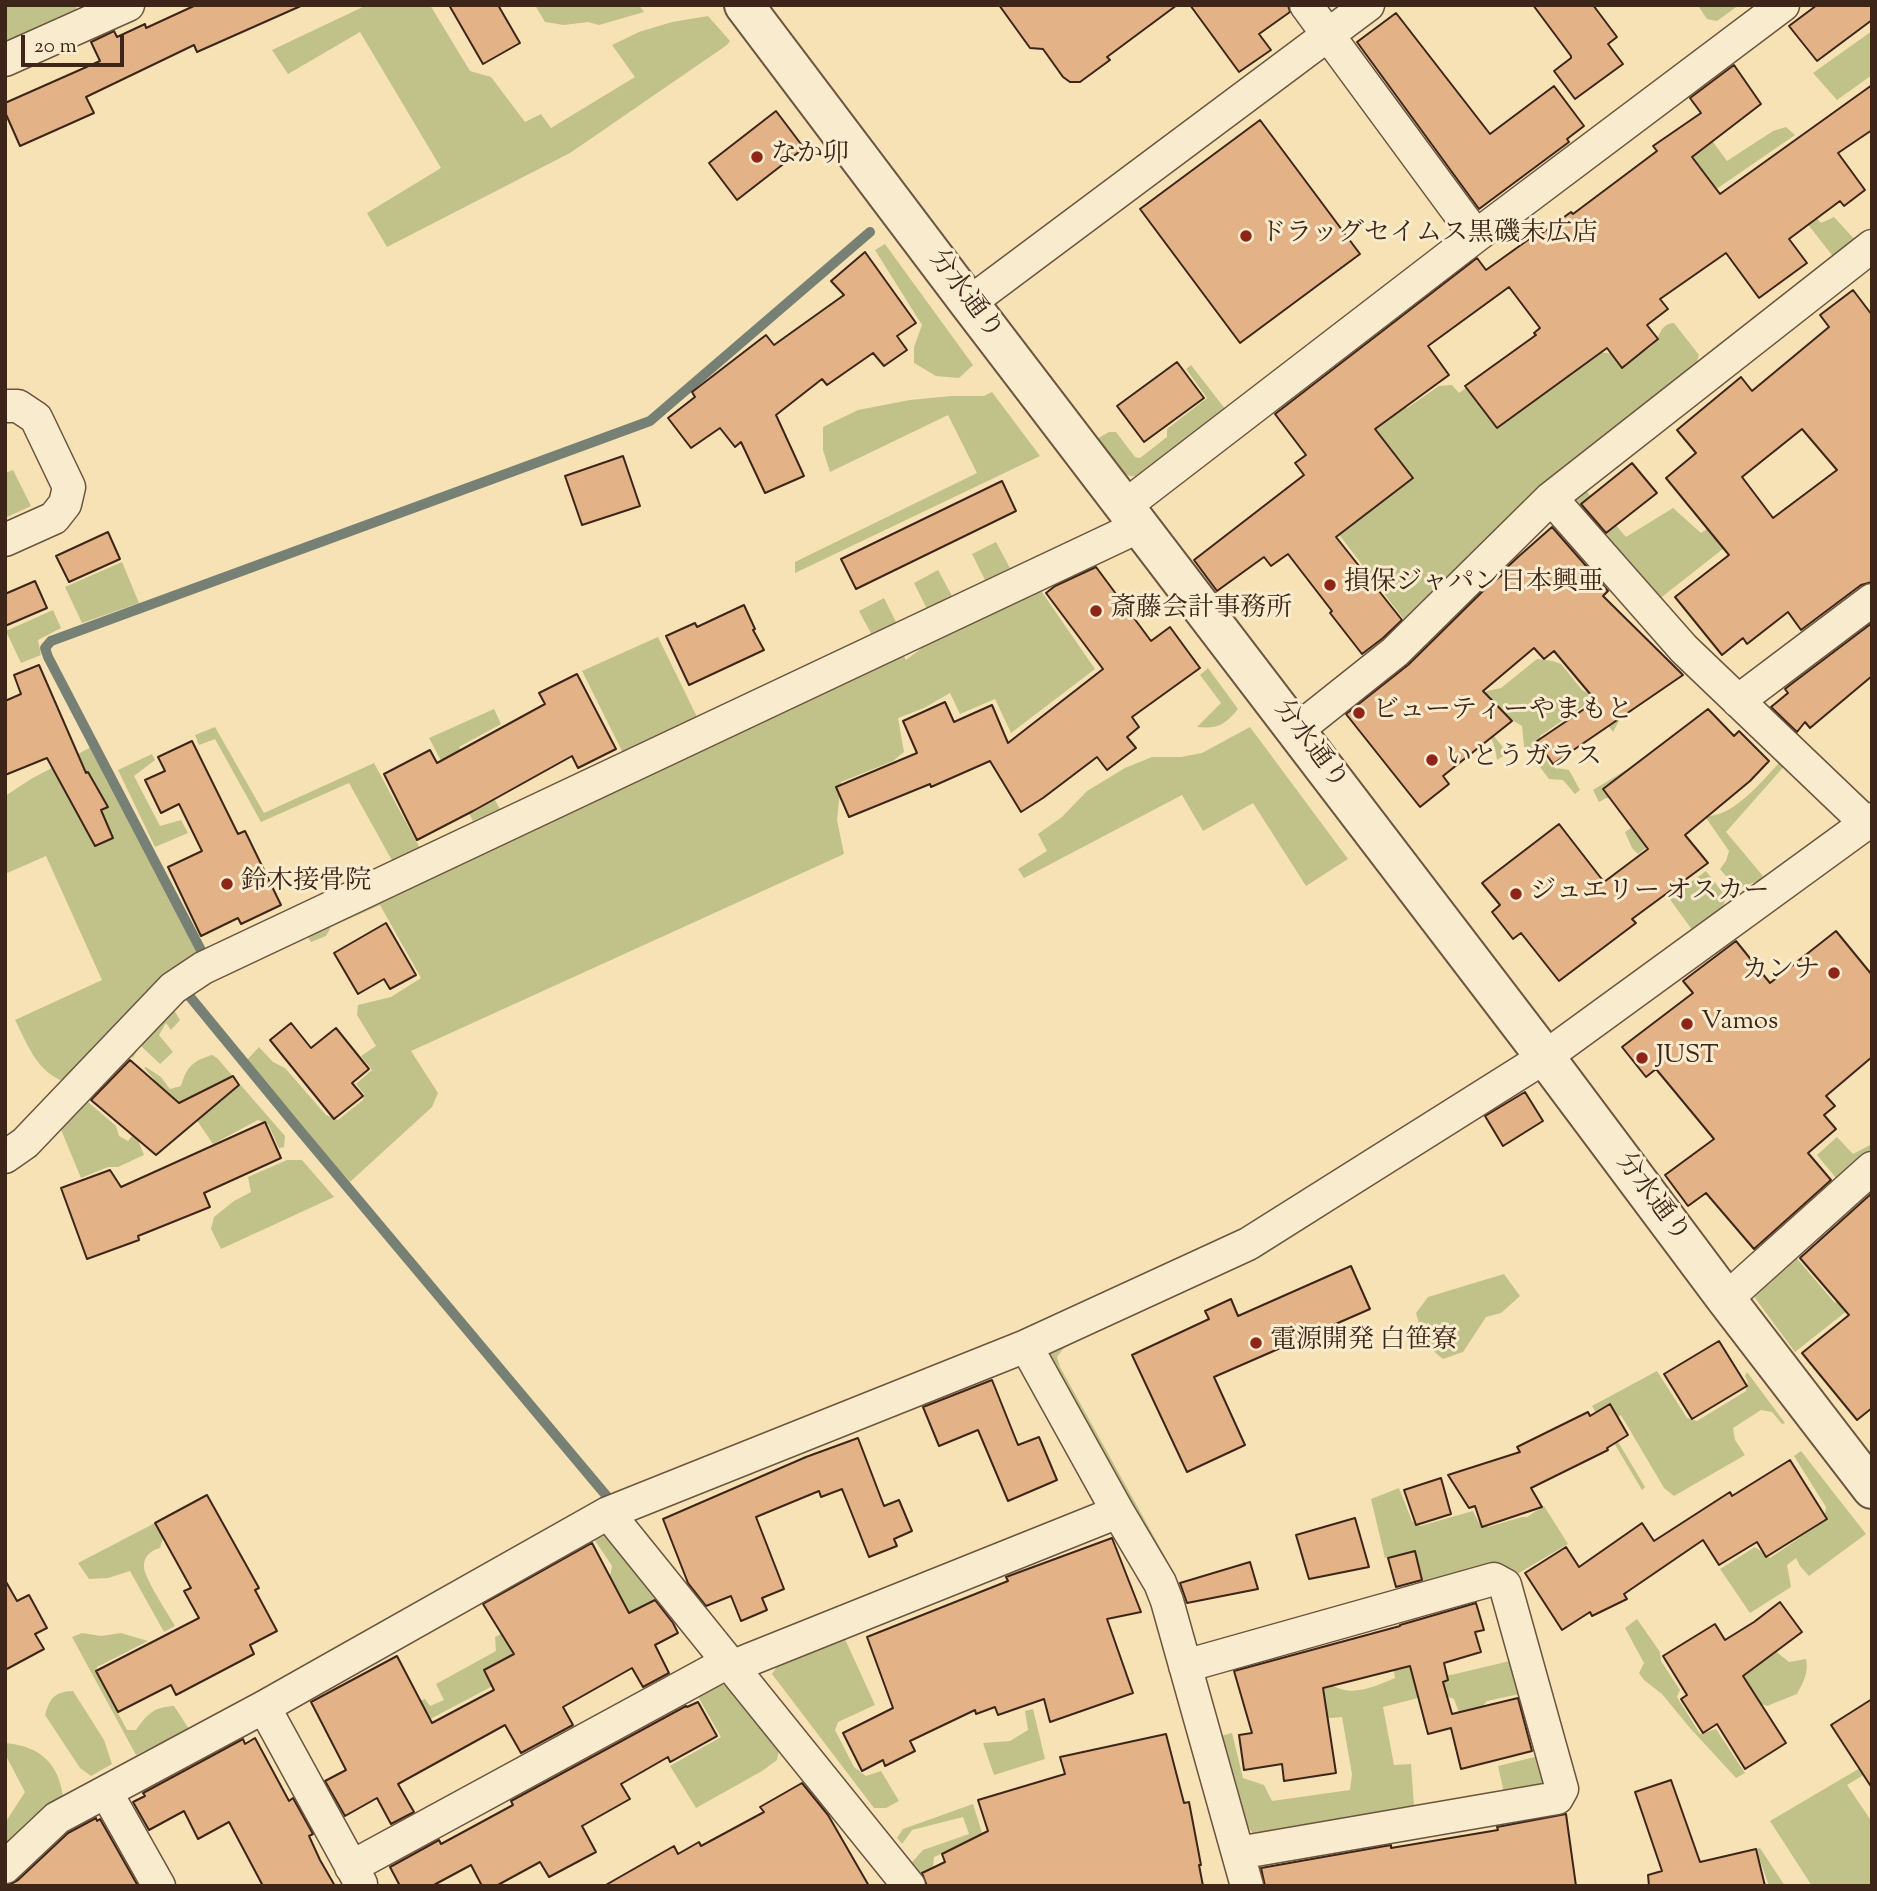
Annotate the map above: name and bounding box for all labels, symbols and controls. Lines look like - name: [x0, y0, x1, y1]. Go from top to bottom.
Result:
- scale bar: [24, 21, 128, 65]
- text: 20 m: [34, 32, 77, 62]
- place label: なか卯: [771, 141, 849, 173]
- marker: なか卯: [749, 149, 765, 165]
- place label: ドラッグセイムス黒磯末広店: [1260, 220, 1598, 252]
- marker: ドラッグセイムス黒磯末広店: [1238, 228, 1254, 244]
- street label: 分水通り: [920, 245, 1008, 347]
- place label: 損保ジャパン日本興亜: [1344, 569, 1604, 601]
- marker: 損保ジャパン日本興亜: [1322, 577, 1338, 593]
- place label: 斎藤会計事務所: [1110, 595, 1292, 627]
- marker: 斎藤会計事務所: [1088, 603, 1104, 619]
- street label: 分水通り: [1265, 695, 1353, 797]
- place label: ビューティーやまもと: [1373, 697, 1633, 729]
- marker: ビューティーやまもと: [1351, 705, 1367, 721]
- place label: いとうガラス: [1446, 744, 1602, 776]
- marker: いとうガラス: [1424, 752, 1440, 768]
- place label: 鈴木接骨院: [241, 868, 371, 900]
- marker: 鈴木接骨院: [219, 876, 235, 892]
- place label: ジュエリー オスカー: [1530, 878, 1770, 910]
- marker: ジュエリー オスカー: [1508, 886, 1524, 902]
- place label: カンナ: [1742, 957, 1820, 989]
- marker: カンナ: [1826, 965, 1842, 981]
- place label: Vamos: [1701, 1008, 1778, 1040]
- marker: Vamos: [1679, 1016, 1695, 1032]
- place label: JUST: [1656, 1042, 1719, 1074]
- marker: JUST: [1634, 1050, 1650, 1066]
- street label: 分水通り: [1607, 1148, 1695, 1250]
- place label: 電源開発 白笹寮: [1270, 1327, 1458, 1359]
- marker: 電源開発 白笹寮: [1248, 1335, 1264, 1351]

